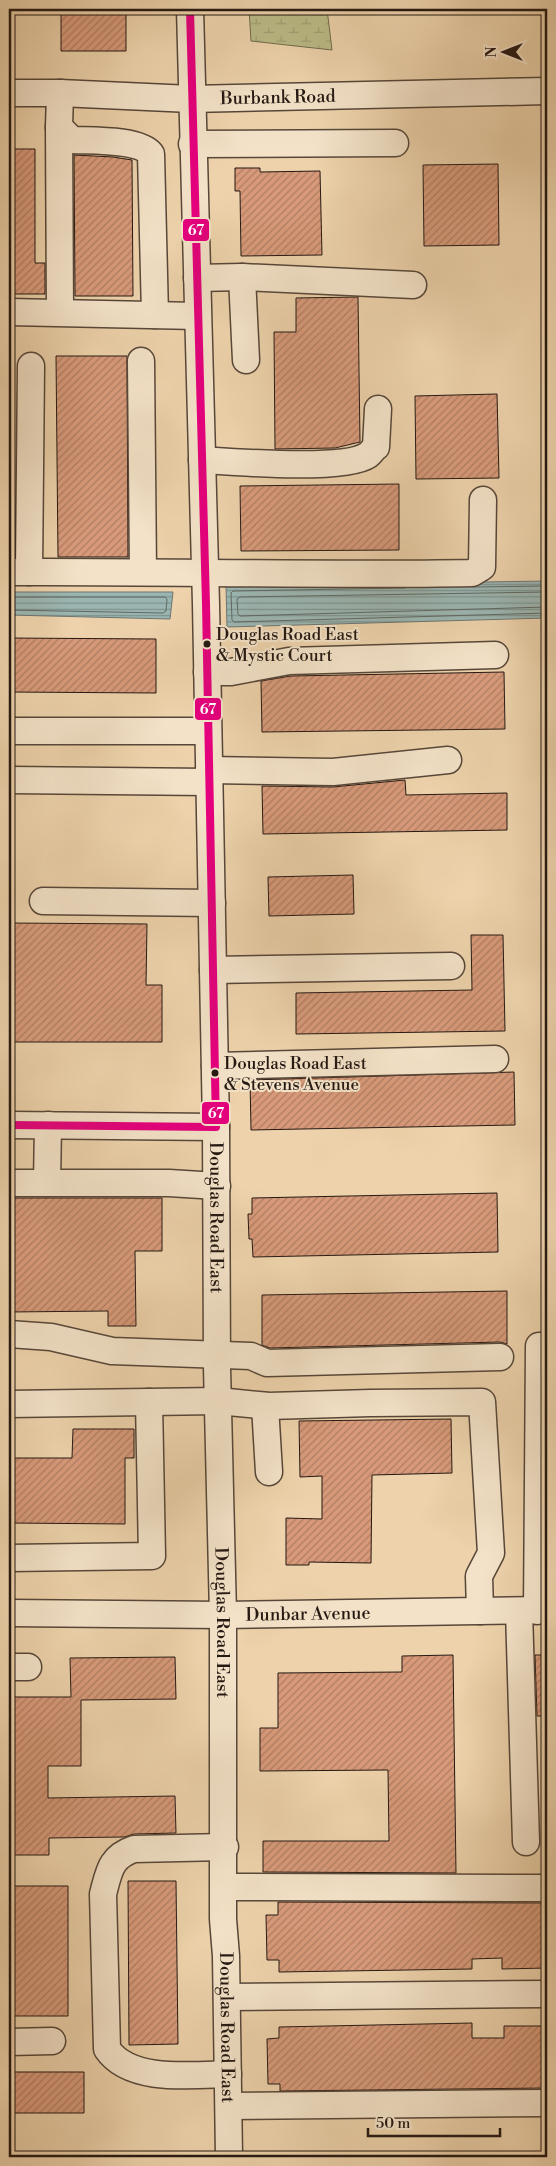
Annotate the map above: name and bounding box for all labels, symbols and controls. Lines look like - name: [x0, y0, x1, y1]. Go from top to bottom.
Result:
- north arrow: [478, 28, 528, 78]
- text: N: [483, 46, 501, 58]
- street label: Burbank Road: [219, 85, 337, 110]
- line badge: 67: [182, 218, 210, 242]
- text: 67: [188, 222, 205, 240]
- place label: Douglas Road East & Mystic Court: [216, 624, 359, 667]
- marker: Douglas Road East & Mystic Court: [202, 639, 212, 649]
- line badge: 67: [194, 697, 222, 721]
- text: 67: [200, 701, 217, 719]
- place label: Douglas Road East & Stevens Avenue: [224, 1053, 367, 1096]
- marker: Douglas Road East & Stevens Avenue: [210, 1068, 220, 1078]
- line badge: 67: [201, 1101, 230, 1125]
- text: 67: [208, 1105, 225, 1123]
- street label: Douglas Road East: [204, 1142, 228, 1294]
- street label: Douglas Road East: [209, 1547, 234, 1699]
- street label: Dunbar Avenue: [245, 1602, 371, 1627]
- street label: Douglas Road East: [214, 1952, 239, 2104]
- scale bar: [368, 2106, 501, 2138]
- text: 50 m: [376, 2114, 410, 2133]

